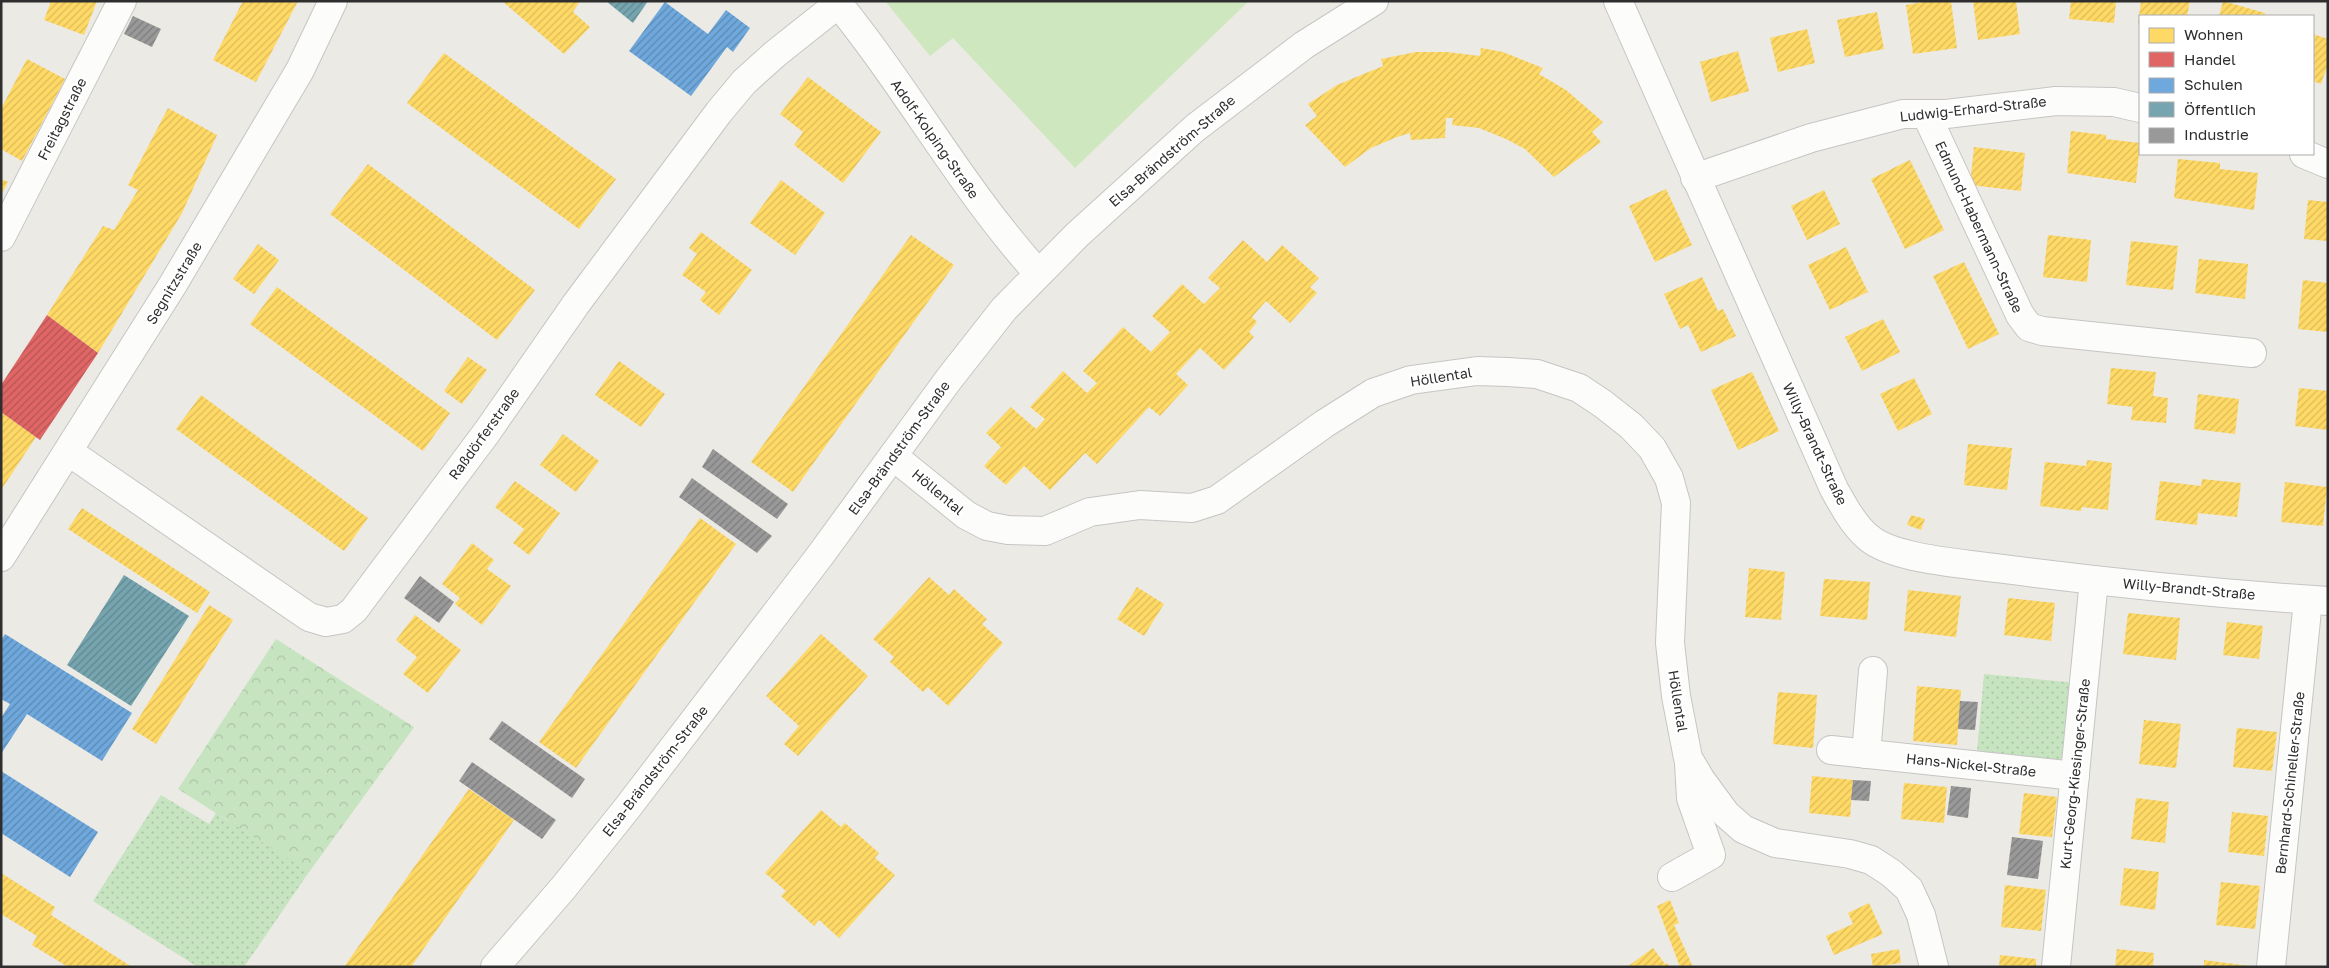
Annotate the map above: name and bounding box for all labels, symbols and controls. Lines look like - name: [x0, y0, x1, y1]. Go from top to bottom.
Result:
- legend: [2139, 15, 2314, 155]
- text: Wohnen: [2184, 25, 2243, 43]
- text: Handel: [2184, 50, 2236, 68]
- street label: Freitagstraße: [34, 75, 90, 163]
- text: Schulen: [2184, 75, 2243, 93]
- street label: Adolf-Kolping-Straße: [888, 76, 983, 202]
- street label: Elsa-Brändström-Straße: [1105, 91, 1238, 210]
- street label: Ludwig-Erhard-Straße: [1899, 92, 2047, 125]
- text: Öffentlich: [2184, 100, 2256, 118]
- text: Industrie: [2184, 125, 2249, 143]
- street label: Edmund-Habermann-Straße: [1932, 138, 2027, 315]
- street label: Segnitzstraße: [142, 238, 205, 327]
- street label: Höllental: [1409, 363, 1473, 390]
- street label: Elsa-Brändström-Straße: [844, 377, 953, 518]
- street label: Willy-Brandt-Straße: [1780, 380, 1851, 508]
- street label: Raßdörferstraße: [445, 385, 523, 483]
- street label: Höllental: [909, 465, 968, 518]
- street label: Willy-Brandt-Straße: [2122, 574, 2256, 603]
- street label: Höllental: [1665, 669, 1692, 733]
- street label: Kurt-Georg-Kiesinger-Straße: [2056, 678, 2093, 870]
- street label: Bernhard-Schineller-Straße: [2271, 691, 2308, 875]
- street label: Elsa-Brändström-Straße: [598, 702, 711, 840]
- street label: Hans-Nickel-Straße: [1905, 749, 2037, 780]

